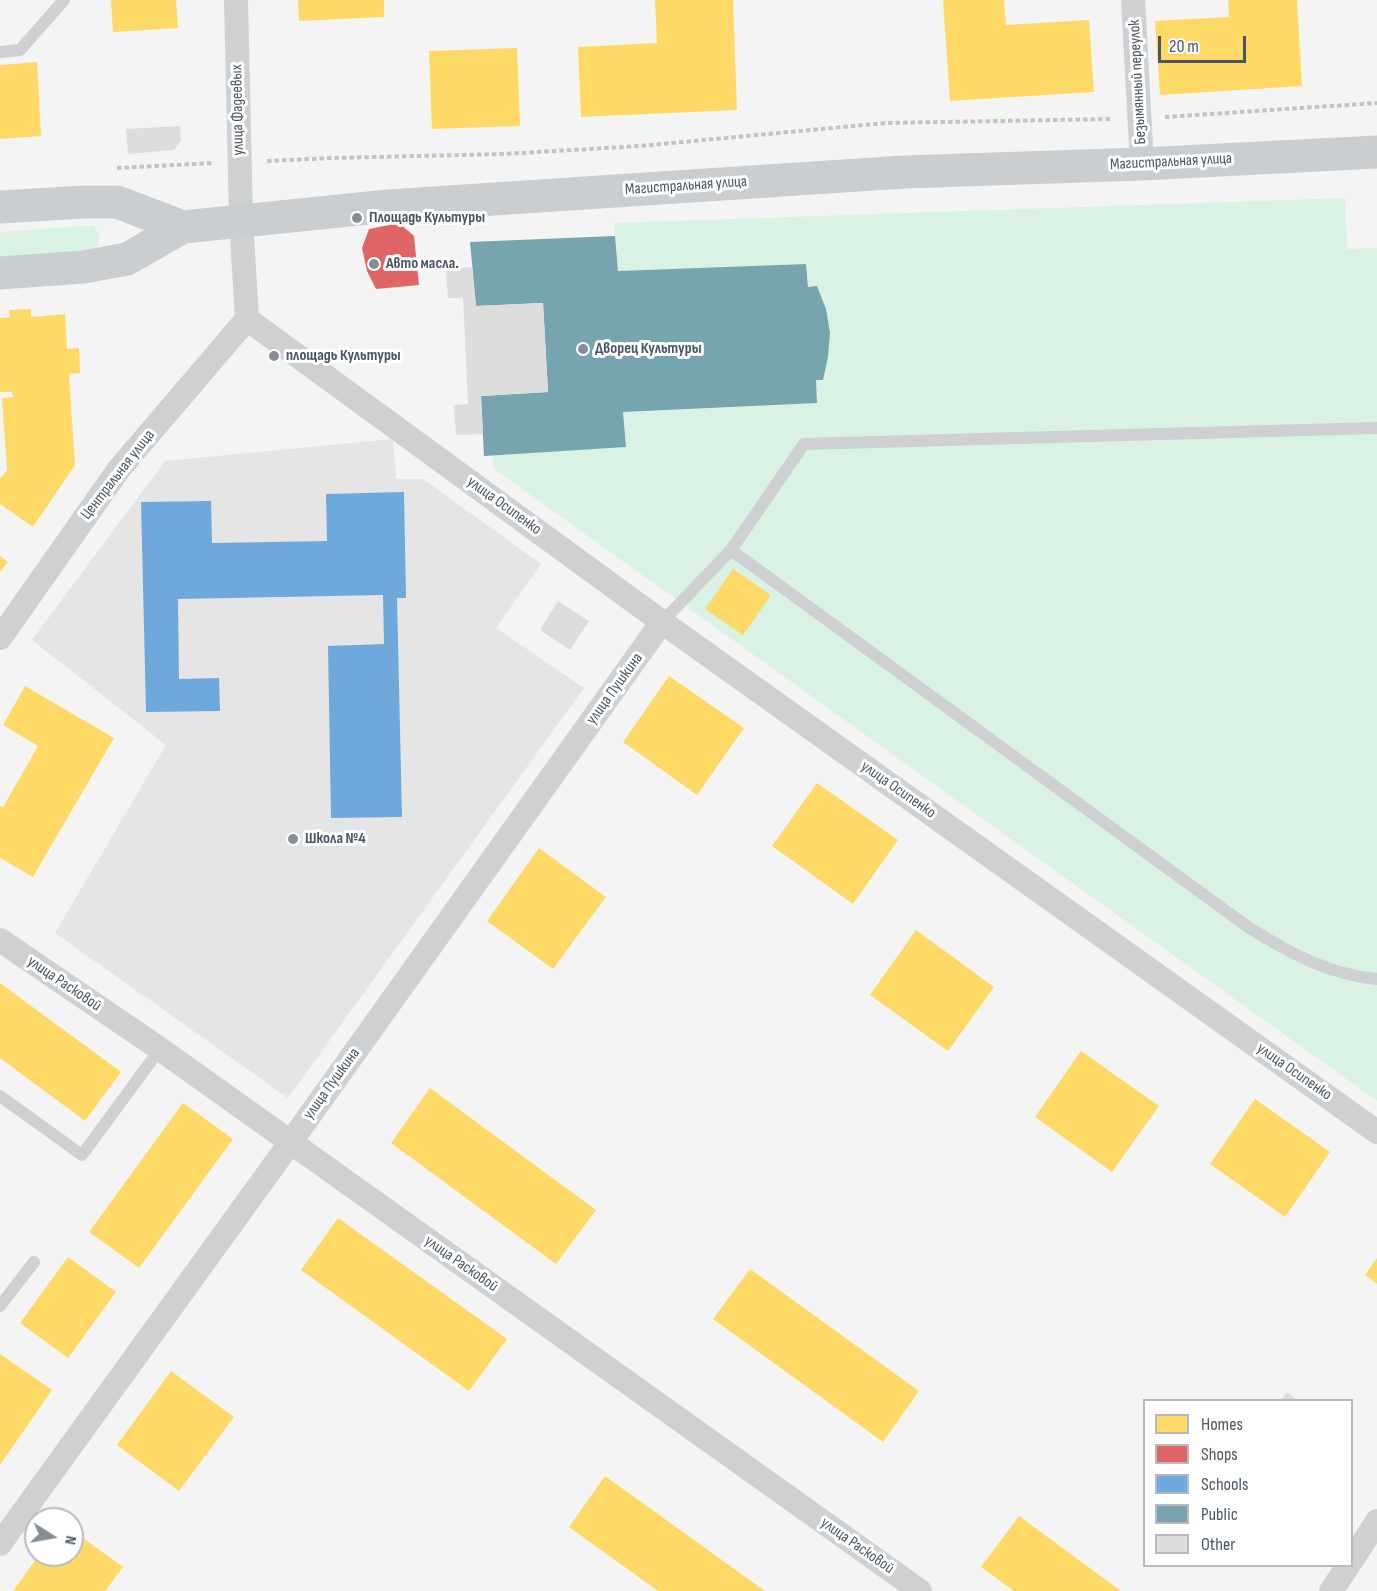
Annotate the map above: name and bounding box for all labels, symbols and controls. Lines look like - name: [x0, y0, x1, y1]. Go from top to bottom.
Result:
- street label: Безымянный переулок: [1125, 19, 1151, 145]
- scale bar: [1161, 24, 1250, 62]
- text: 20 m: [1169, 36, 1199, 57]
- street label: улица Фадеевых: [228, 64, 248, 156]
- street label: Магистральная улица: [1109, 149, 1233, 175]
- street label: Магистральная улица: [624, 172, 748, 200]
- place label: Площадь Культуры: [369, 208, 485, 228]
- marker: Площадь Культуры: [350, 211, 364, 225]
- place label: Авто масла.: [386, 254, 459, 274]
- marker: Авто масла.: [367, 257, 381, 271]
- place label: Дворец Культуры: [595, 339, 702, 359]
- marker: Дворец Культуры: [576, 342, 590, 356]
- place label: площадь Культуры: [286, 346, 401, 366]
- marker: площадь Культуры: [267, 349, 281, 363]
- street label: Центральная улица: [77, 426, 159, 524]
- street label: улица Осипенко: [463, 473, 545, 539]
- street label: улица Пушкина: [583, 649, 647, 729]
- street label: улица Осипенко: [857, 757, 939, 823]
- place label: Школа №4: [305, 829, 366, 849]
- marker: Школа №4: [286, 832, 300, 846]
- street label: улица Расковой: [23, 952, 105, 1016]
- street label: улица Осипенко: [1253, 1039, 1335, 1105]
- street label: улица Пушкина: [300, 1044, 364, 1124]
- street label: улица Расковой: [421, 1232, 501, 1296]
- legend: [1143, 1399, 1353, 1567]
- text: Homes: [1201, 1414, 1243, 1435]
- text: Shops: [1201, 1444, 1238, 1465]
- text: Schools: [1201, 1474, 1248, 1495]
- text: Public: [1201, 1504, 1238, 1525]
- north arrow: [24, 1507, 84, 1567]
- street label: улица Расковой: [817, 1514, 897, 1578]
- text: N: [60, 1534, 80, 1546]
- text: Other: [1201, 1534, 1235, 1555]

